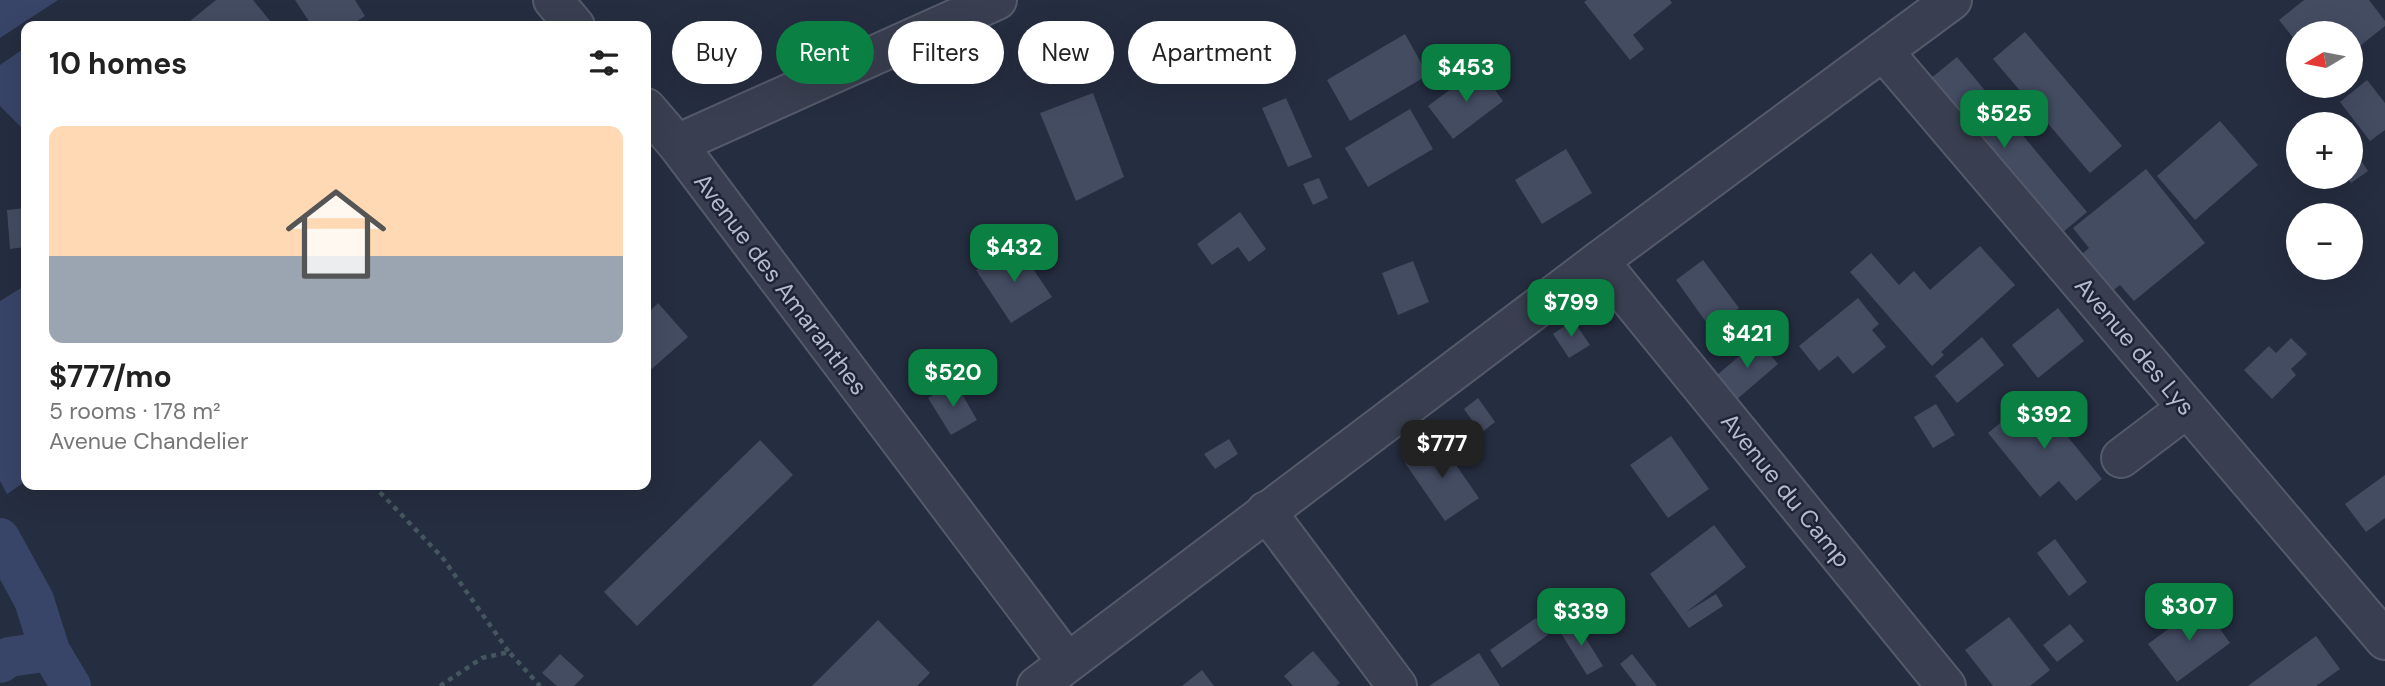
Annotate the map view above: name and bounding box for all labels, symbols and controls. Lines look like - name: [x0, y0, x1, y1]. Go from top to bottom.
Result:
- chip: Buy: [672, 21, 762, 84]
- chip: Rent: [776, 21, 874, 84]
- chip: Filters: [888, 21, 1004, 84]
- chip: New: [1018, 21, 1114, 84]
- chip: Apartment: [1128, 21, 1296, 84]
- north arrow: [2286, 21, 2362, 98]
- map controls: [2286, 21, 2363, 280]
- text: 10 homes: [49, 44, 187, 83]
- icon: filters: [585, 44, 623, 82]
- pin: $453: [1425, 44, 1507, 104]
- text: $453: [1437, 52, 1495, 82]
- pin: $525: [1963, 90, 2045, 150]
- text: $525: [1976, 98, 2032, 128]
- button: +: [2286, 112, 2363, 189]
- street label: Avenue des Amaranthes: [687, 167, 875, 401]
- icon: home: [273, 171, 399, 297]
- button: −: [2286, 203, 2363, 280]
- pin: $432: [973, 224, 1055, 284]
- text: $432: [986, 232, 1042, 262]
- street label: Avenue des Lys: [2068, 271, 2202, 421]
- pin: $799: [1530, 280, 1612, 339]
- text: $799: [1543, 287, 1599, 317]
- pin: $421: [1706, 310, 1788, 370]
- text: $421: [1722, 318, 1772, 348]
- pin: $520: [912, 350, 994, 409]
- text: $777/mo: [49, 357, 172, 396]
- text: $520: [924, 357, 982, 387]
- pin: $392: [2003, 392, 2085, 451]
- text: 5 rooms · 178 m²: [49, 396, 221, 426]
- text: $392: [2017, 399, 2071, 429]
- street label: Avenue du Camp: [1714, 406, 1858, 574]
- pin: $777: [1401, 420, 1483, 480]
- text: Avenue Chandelier: [49, 426, 248, 456]
- text: $777: [1417, 428, 1467, 458]
- pin: $307: [2148, 584, 2230, 643]
- pin: $339: [1540, 588, 1622, 648]
- text: $307: [2161, 591, 2217, 621]
- text: $339: [1553, 596, 1609, 626]

